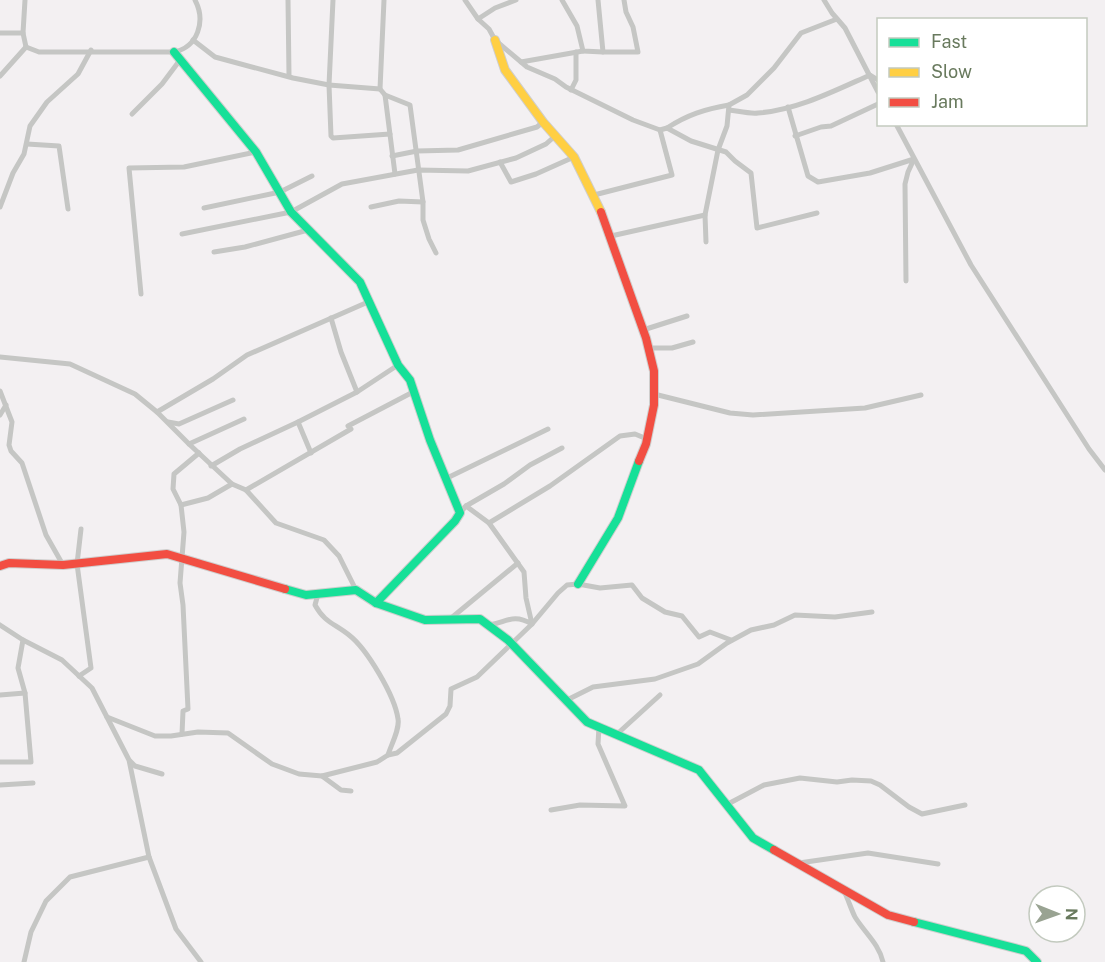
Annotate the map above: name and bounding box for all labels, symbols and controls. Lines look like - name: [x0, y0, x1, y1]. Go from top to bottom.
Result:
- legend: [877, 18, 1087, 126]
- text: Fast: [931, 31, 967, 52]
- text: Slow: [931, 61, 972, 82]
- text: Jam: [931, 91, 964, 112]
- north arrow: [1027, 884, 1087, 944]
- text: N: [1062, 908, 1081, 921]

